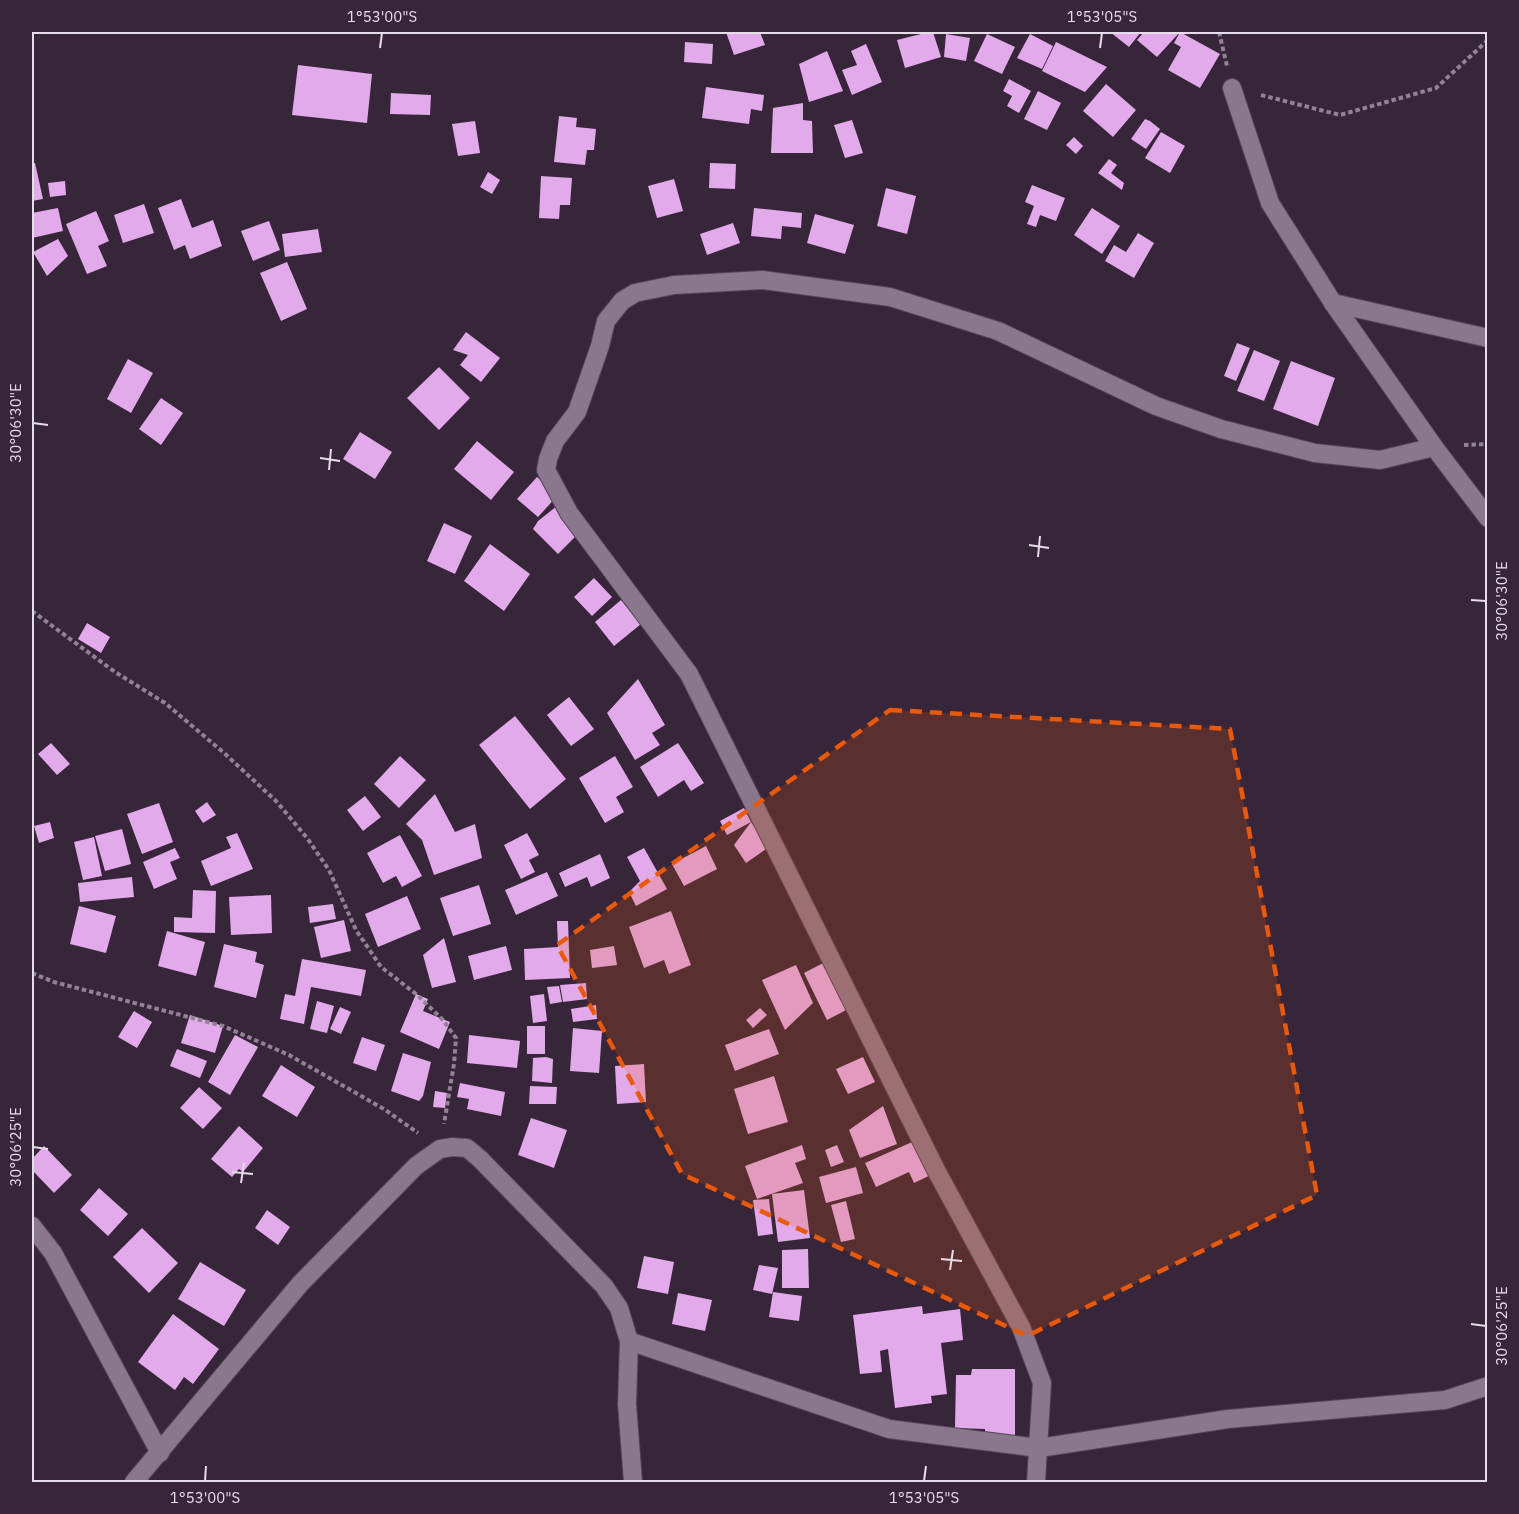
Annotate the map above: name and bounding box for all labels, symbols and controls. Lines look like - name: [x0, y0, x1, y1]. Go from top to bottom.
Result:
- text: 1°53'00"S: [347, 7, 417, 26]
- text: 1°53'05"S: [1067, 7, 1137, 26]
- text: 30°06'30"E: [6, 383, 25, 463]
- text: 30°06'30"E: [1492, 561, 1511, 641]
- text: 30°06'25"E: [6, 1107, 25, 1187]
- text: 30°06'25"E: [1492, 1286, 1511, 1366]
- text: 1°53'00"S: [170, 1488, 240, 1507]
- text: 1°53'05"S: [889, 1488, 959, 1507]

